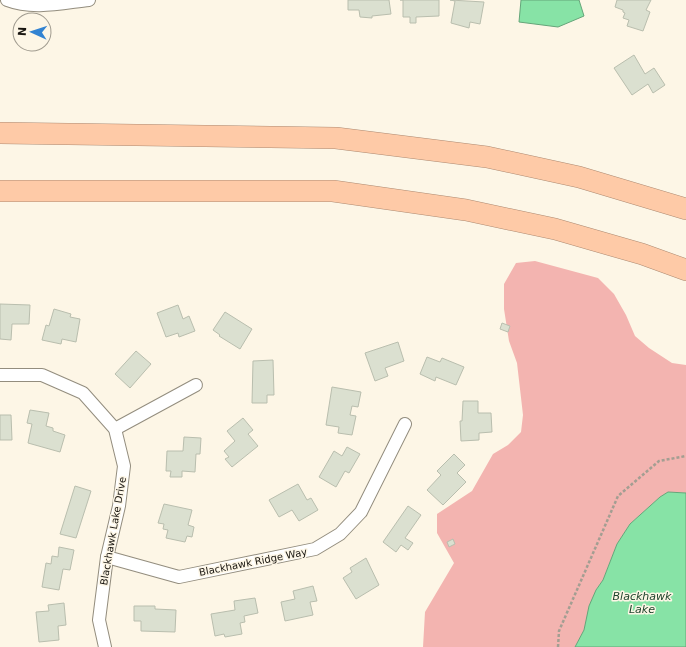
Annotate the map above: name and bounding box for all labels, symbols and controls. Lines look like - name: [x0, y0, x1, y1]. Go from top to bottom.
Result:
- north arrow: [12, 12, 52, 52]
- text: N: [16, 27, 29, 36]
- street label: Blackhawk Lake Drive: [98, 476, 128, 586]
- street label: Blackhawk Ridge Way: [198, 546, 308, 578]
- water label: Blackhawk Lake: [613, 590, 672, 616]

